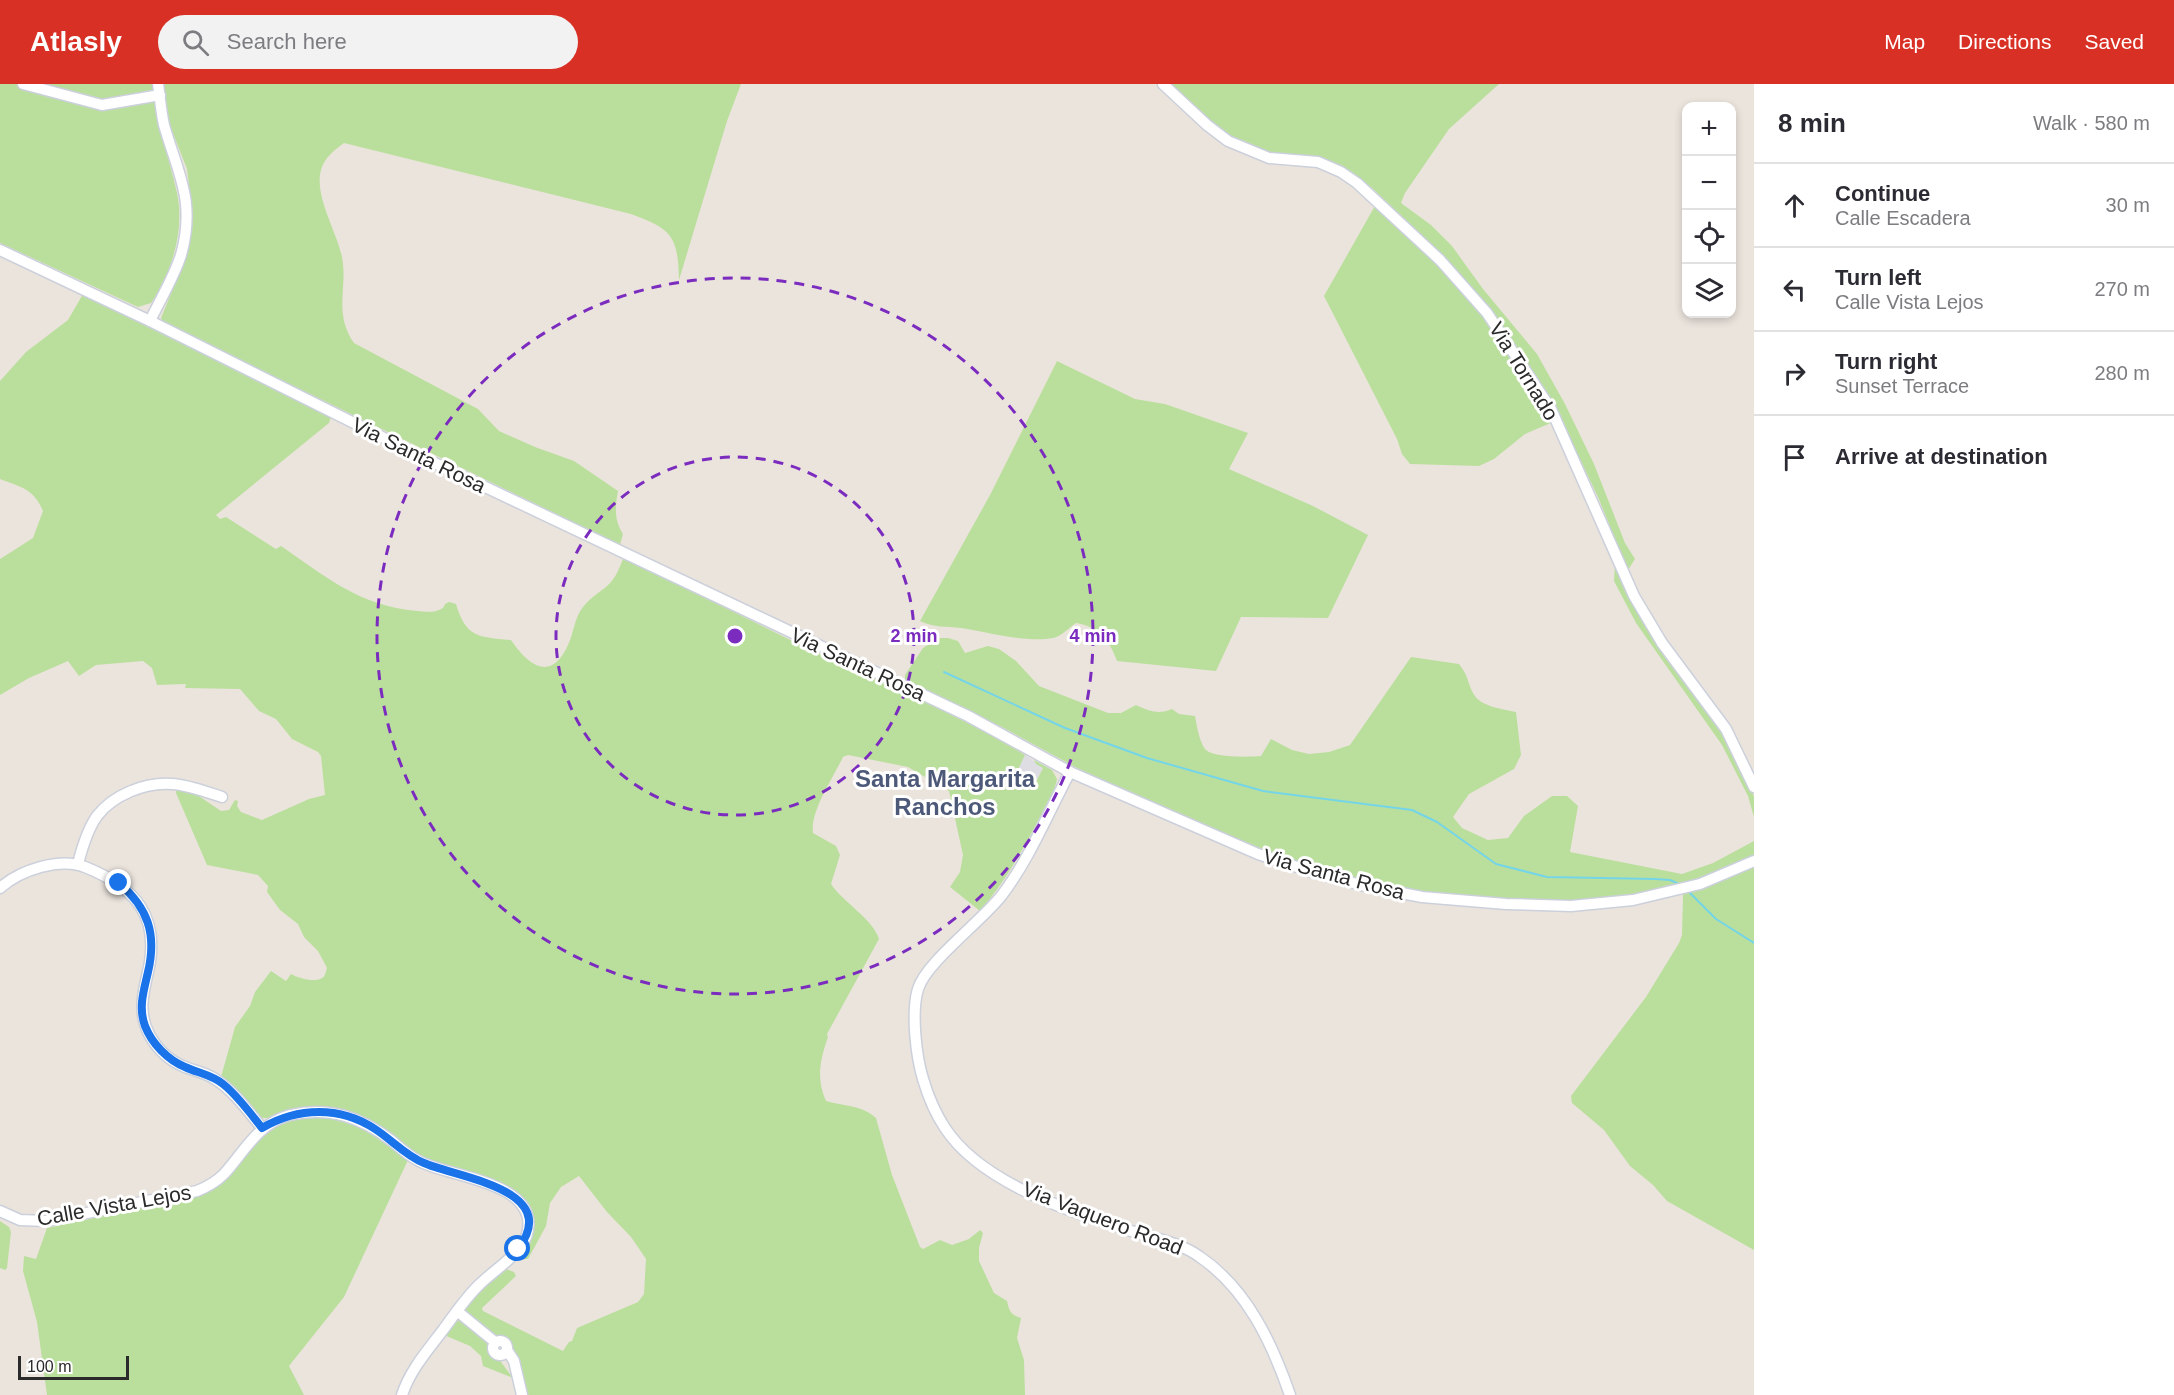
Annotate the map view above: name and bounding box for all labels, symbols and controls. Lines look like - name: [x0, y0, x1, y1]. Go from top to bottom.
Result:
- search box: [158, 15, 578, 69]
- text: Atlasly: [30, 26, 122, 57]
- icon: search: [179, 26, 212, 59]
- text: Search here: [227, 29, 347, 54]
- text: Map: [1884, 30, 1925, 53]
- text: Directions: [1958, 30, 2051, 53]
- text: Saved: [2084, 30, 2144, 53]
- map controls: [1682, 102, 1736, 318]
- button: +: [1682, 102, 1736, 156]
- text: 8 min: [1778, 108, 1846, 138]
- text: Walk · 580 m: [2033, 112, 2150, 134]
- button: −: [1682, 156, 1736, 210]
- text: Continue: [1835, 181, 1930, 206]
- icon: ahead: [1778, 189, 1811, 222]
- text: 30 m: [2106, 194, 2150, 216]
- text: Calle Escadera: [1835, 207, 1971, 229]
- button: locate: [1682, 210, 1736, 264]
- button: layers: [1682, 264, 1736, 318]
- text: Turn left: [1835, 265, 1921, 290]
- icon: left: [1778, 273, 1811, 306]
- text: 270 m: [2094, 278, 2150, 300]
- text: Calle Vista Lejos: [1835, 291, 1984, 313]
- street label: Via Tornado: [1485, 318, 1563, 424]
- text: Turn right: [1835, 349, 1937, 374]
- icon: right: [1778, 357, 1811, 390]
- text: 280 m: [2094, 362, 2150, 384]
- text: Sunset Terrace: [1835, 375, 1969, 397]
- street label: Via Santa Rosa: [349, 413, 490, 497]
- icon: arrive: [1778, 441, 1811, 474]
- text: Arrive at destination: [1835, 444, 2048, 469]
- street label: Via Santa Rosa: [787, 623, 929, 705]
- centre of rings: [725, 626, 745, 646]
- text: 2 min: [890, 626, 938, 646]
- text: 4 min: [1069, 626, 1117, 646]
- district label: Santa Margarita Ranchos: [855, 765, 1036, 820]
- street label: Via Santa Rosa: [1261, 844, 1408, 904]
- route end: [105, 869, 131, 895]
- street label: Via Vaquero Road: [1020, 1177, 1186, 1259]
- street label: Calle Vista Lejos: [35, 1180, 193, 1230]
- route start: [504, 1235, 530, 1261]
- scale bar: [18, 1353, 129, 1380]
- text: 100 m: [27, 1358, 71, 1375]

